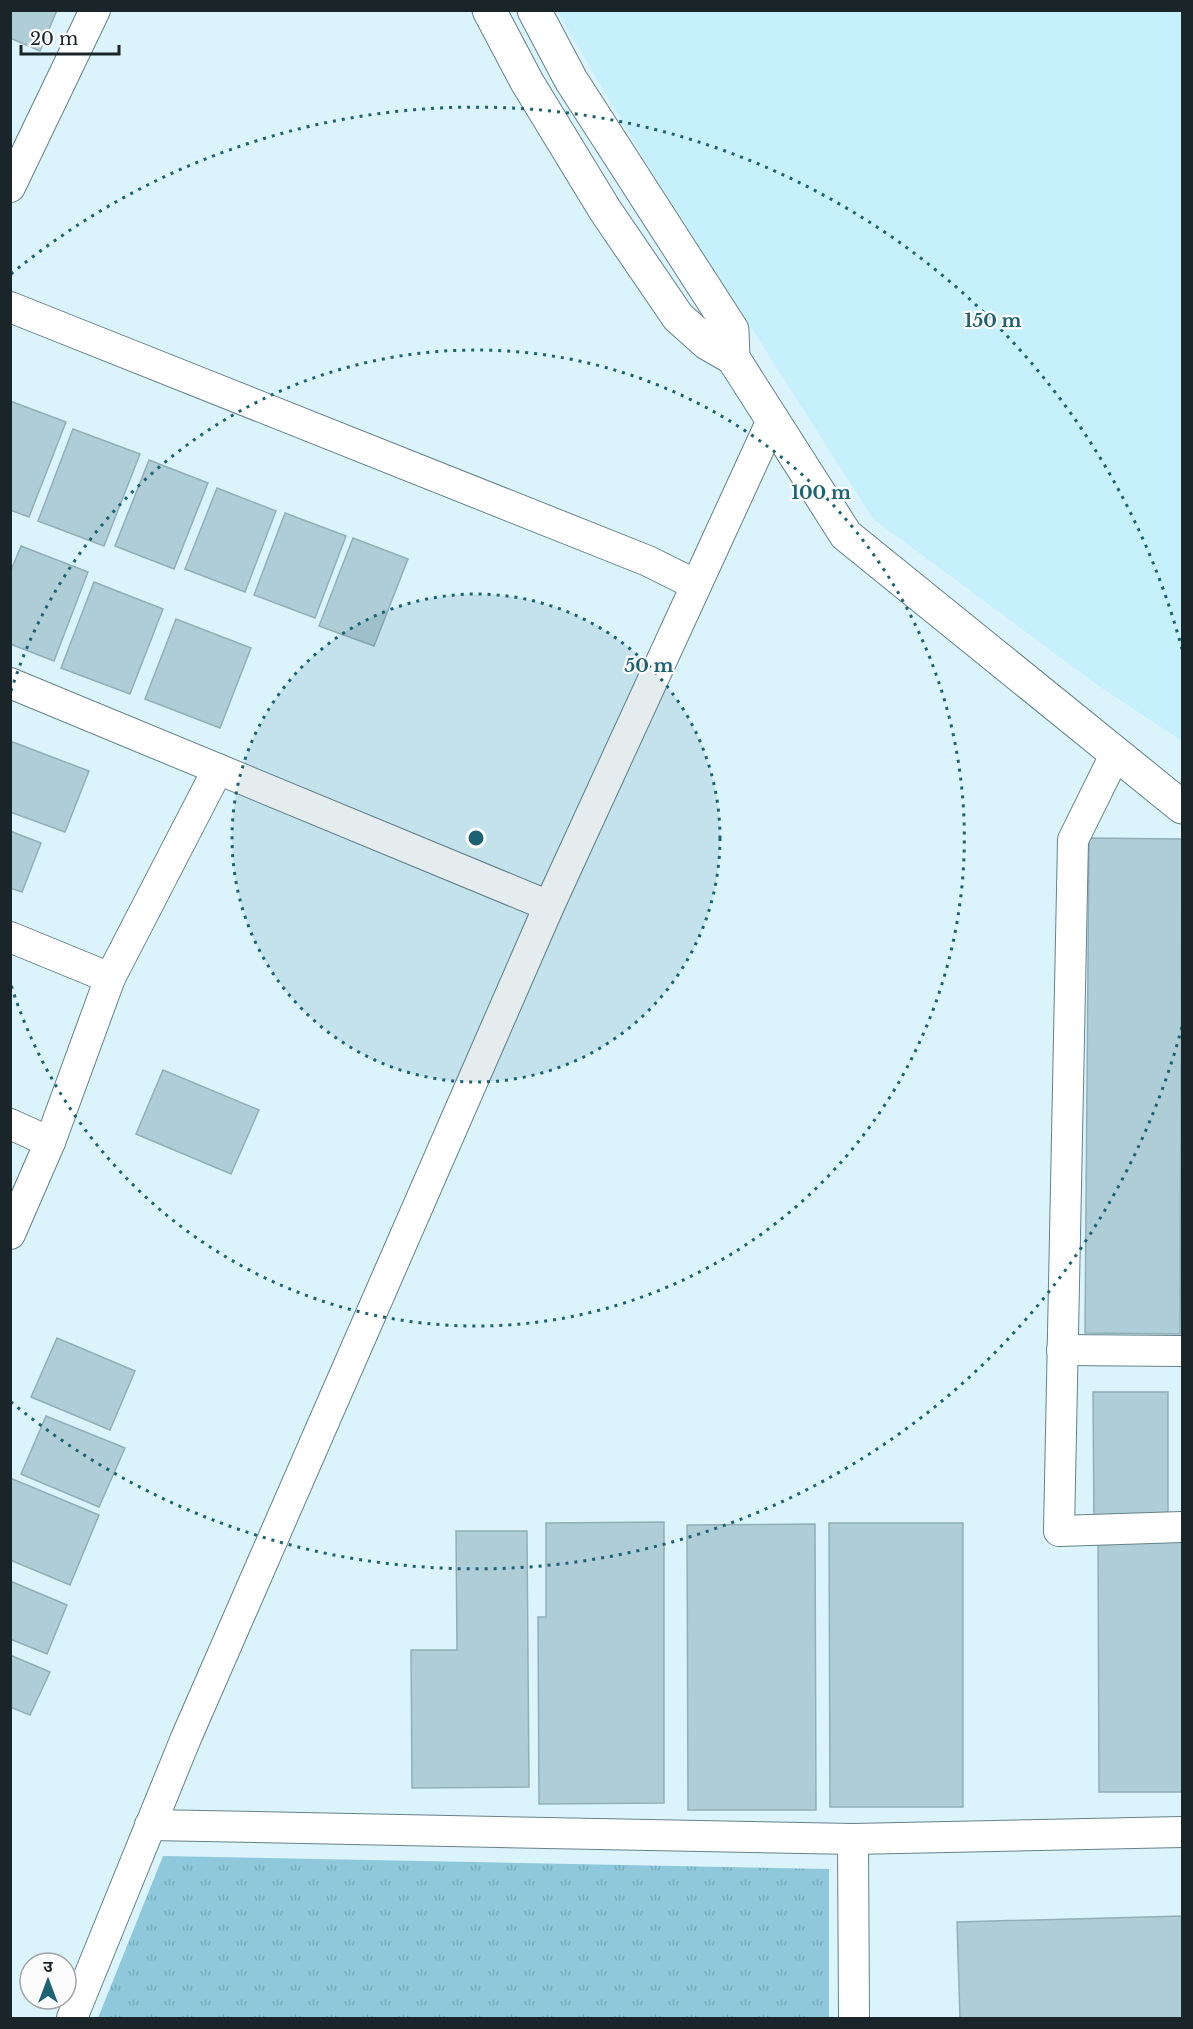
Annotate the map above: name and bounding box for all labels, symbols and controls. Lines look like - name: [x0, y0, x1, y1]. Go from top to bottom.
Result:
- scale bar: [21, 18, 118, 56]
- text: 20 m: [30, 28, 78, 50]
- text: 150 m: [965, 310, 1022, 332]
- text: 100 m: [791, 482, 851, 504]
- text: 50 m: [625, 655, 674, 677]
- centre of rings: [466, 828, 486, 848]
- north arrow: [18, 1951, 78, 2011]
- text: उ: [43, 1956, 53, 1976]

